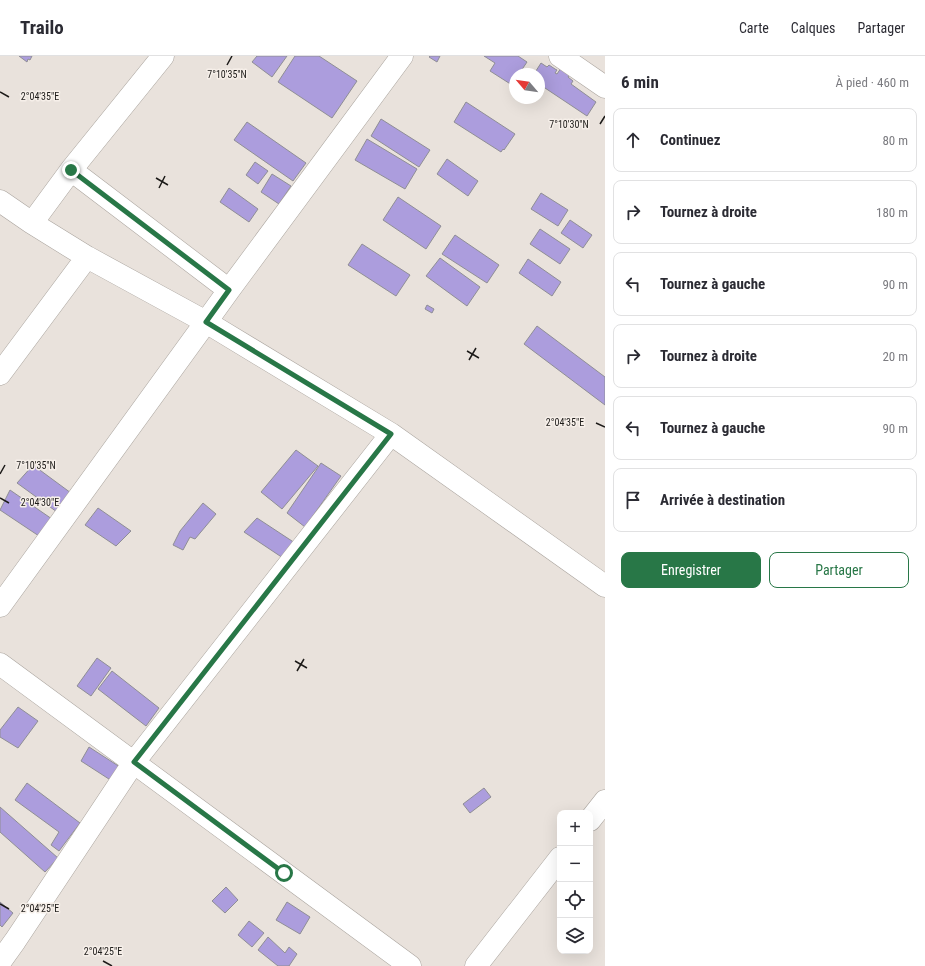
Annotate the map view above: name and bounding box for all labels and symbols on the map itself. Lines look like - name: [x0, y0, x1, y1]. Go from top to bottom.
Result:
- north arrow: [509, 68, 545, 104]
- text: 7°10'35"N: [207, 69, 247, 80]
- text: 2°04'35"E: [21, 91, 59, 102]
- text: 7°10'30"N: [549, 119, 589, 130]
- route end: [62, 161, 80, 179]
- text: 2°04'35"E: [546, 417, 584, 428]
- text: 7°10'35"N: [16, 460, 56, 471]
- text: 2°04'30"E: [21, 497, 59, 508]
- route start: [275, 864, 293, 882]
- text: 2°04'25"E: [21, 903, 59, 914]
- text: 2°04'25"E: [84, 946, 122, 957]

